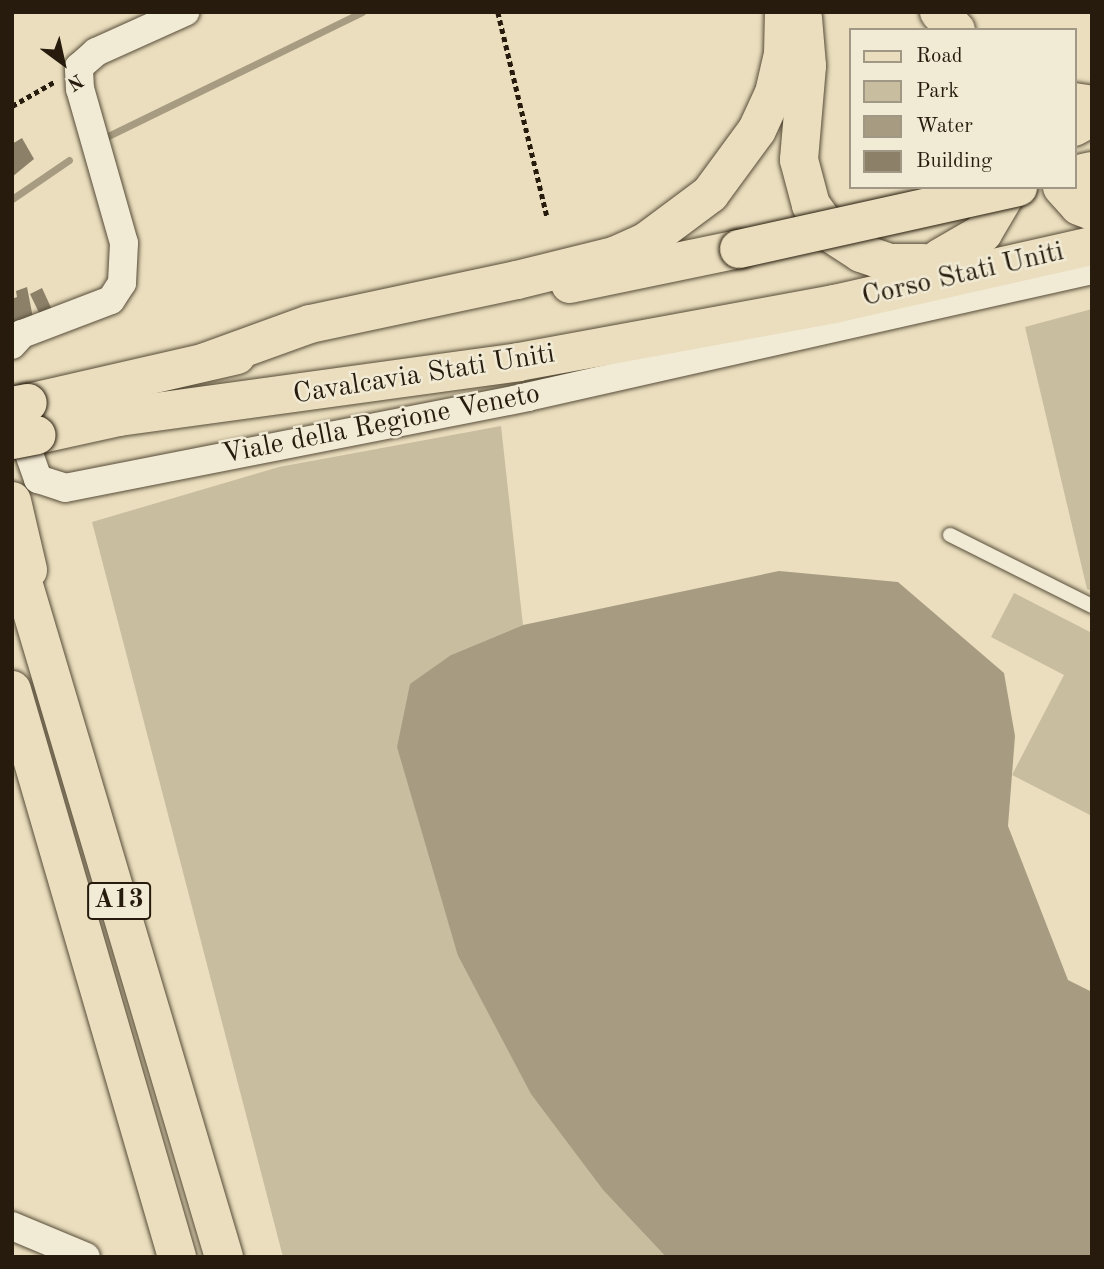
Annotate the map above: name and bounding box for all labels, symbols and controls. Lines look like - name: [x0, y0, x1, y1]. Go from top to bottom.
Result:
- north arrow: [28, 28, 98, 98]
- legend: [848, 28, 1076, 189]
- text: Road: [916, 46, 963, 67]
- text: N: [63, 69, 86, 93]
- text: Park: [916, 81, 959, 102]
- text: Water: [916, 116, 973, 137]
- text: Building: [916, 151, 992, 172]
- street label: Corso Stati Uniti: [859, 235, 1067, 315]
- street label: Cavalcavia Stati Uniti: [291, 338, 557, 412]
- street label: Viale della Regione Veneto: [219, 378, 543, 472]
- road number: A13: [86, 879, 152, 924]

